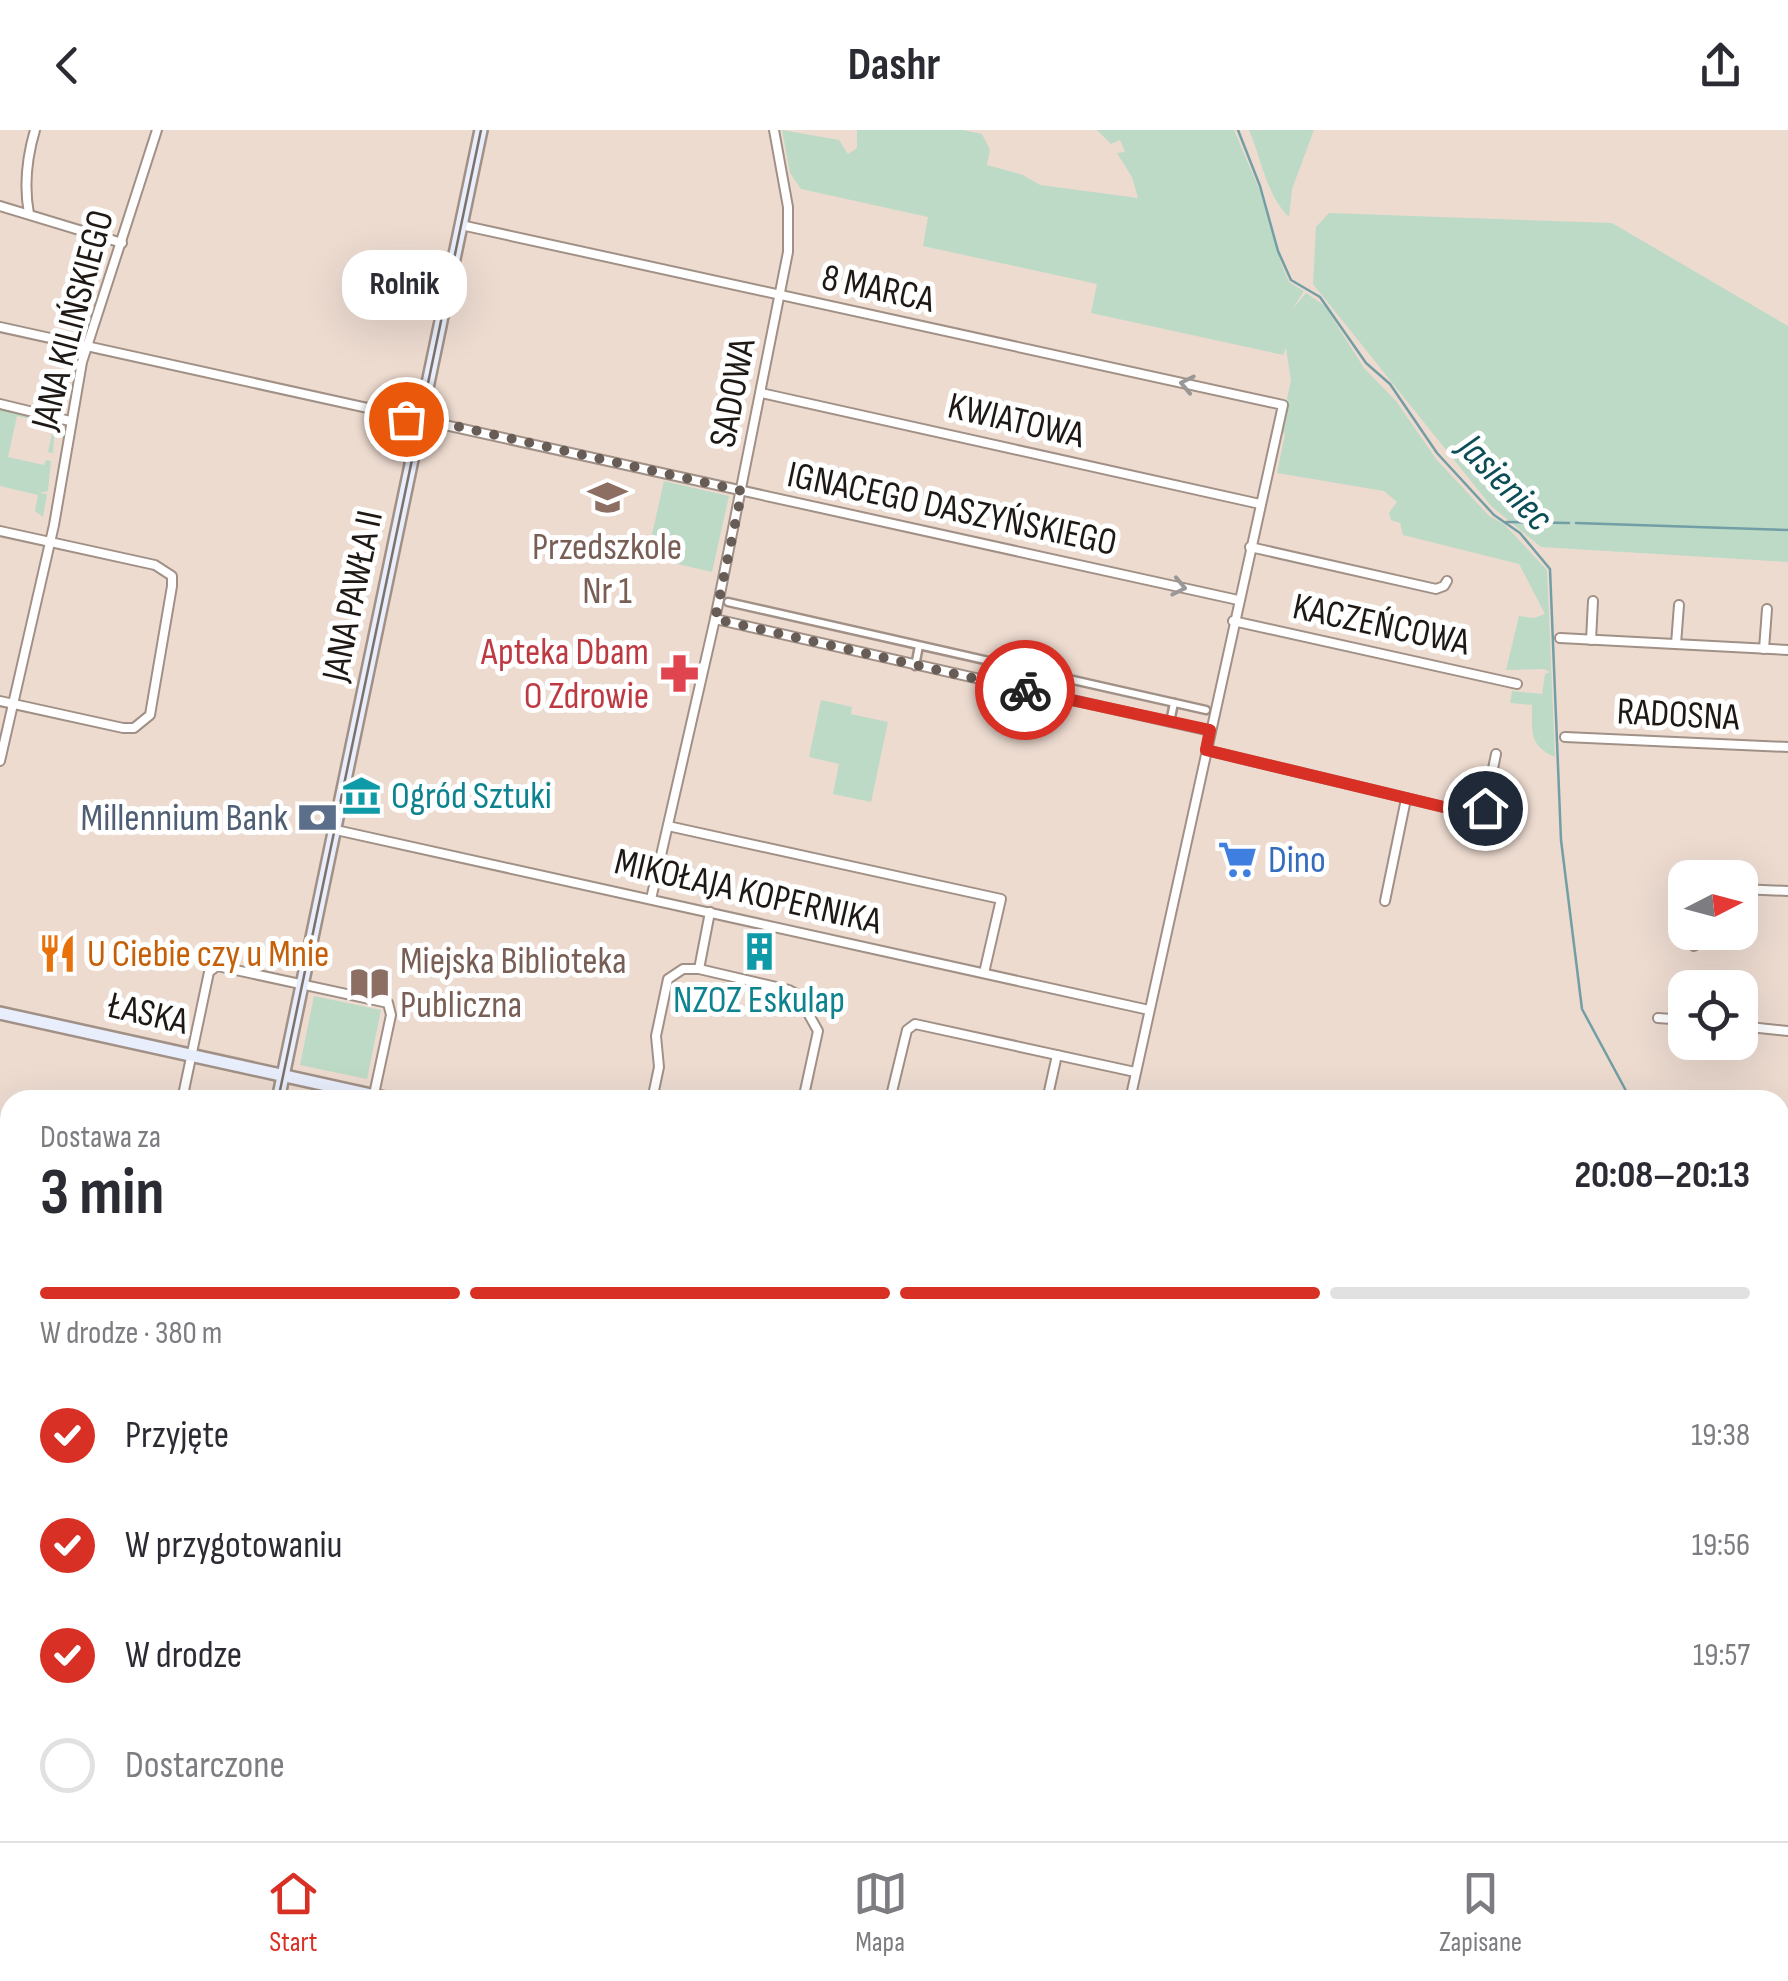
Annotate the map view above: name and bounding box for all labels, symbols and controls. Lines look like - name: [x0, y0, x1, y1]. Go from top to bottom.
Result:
- icon: back: [40, 38, 95, 93]
- text: Dashr: [848, 38, 940, 93]
- icon: share: [1693, 38, 1748, 93]
- street label: JANA KILIŃSKIEGO: [22, 205, 124, 436]
- callout: Rolnik: [344, 249, 468, 319]
- street label: 8 MARCA: [818, 255, 939, 323]
- text: Rolnik: [369, 265, 440, 304]
- street label: SADOWA: [700, 334, 766, 451]
- one-way arrow: [1179, 375, 1196, 396]
- pin: [364, 377, 449, 462]
- street label: KWIATOWA: [944, 384, 1089, 459]
- icon: bag: [379, 392, 434, 447]
- water label: Jasieniec: [1446, 423, 1563, 542]
- street label: IGNACEGO DASZYŃSKIEGO: [783, 452, 1121, 566]
- school or university icon: Przedszkole Nr 1: [586, 477, 628, 519]
- street label: JANA PAWŁA II: [313, 507, 393, 686]
- place label: Przedszkole Nr 1: [532, 525, 682, 614]
- one-way arrow: [1170, 576, 1187, 597]
- street label: KACZEŃCOWA: [1289, 584, 1474, 666]
- place label: Apteka Dbam O Zdrowie: [480, 630, 649, 719]
- courier: [975, 640, 1075, 740]
- pharmacy icon: Apteka Dbam O Zdrowie: [658, 653, 700, 695]
- icon: bike: [998, 663, 1053, 718]
- street label: RADOSNA: [1616, 689, 1741, 741]
- pin: [1443, 766, 1528, 851]
- place label: Ogród Sztuki: [391, 774, 552, 819]
- museum icon: Ogród Sztuki: [340, 775, 382, 817]
- icon: home: [1458, 781, 1513, 836]
- place label: Millennium Bank: [81, 796, 288, 841]
- bank icon: Millennium Bank: [297, 797, 339, 839]
- place label: Dino: [1268, 838, 1326, 883]
- street label: MIKOŁAJA KOPERNIKA: [610, 839, 886, 945]
- supermarket icon: Dino: [1217, 839, 1259, 881]
- north arrow: [1668, 860, 1758, 950]
- map controls: [1668, 860, 1758, 1060]
- building icon: NZOZ Eskulap: [738, 930, 780, 972]
- place label: U Ciebie czy u Mnie: [87, 932, 329, 977]
- restaurant icon: U Ciebie czy u Mnie: [36, 933, 78, 975]
- place label: Miejska Biblioteka Publiczna: [400, 939, 627, 1028]
- library icon: Miejska Biblioteka Publiczna: [349, 962, 391, 1004]
- button: locate: [1668, 970, 1758, 1060]
- place label: NZOZ Eskulap: [673, 978, 845, 1023]
- street label: ŁASKA: [103, 983, 193, 1045]
- text: Dostawa za: [40, 1118, 161, 1157]
- text: 20:08–20:13: [1574, 1153, 1750, 1198]
- text: 3 min: [40, 1155, 164, 1233]
- text: W drodze · 380 m: [40, 1314, 222, 1353]
- icon: check: [40, 1408, 95, 1463]
- text: Przyjęte: [125, 1413, 229, 1458]
- text: 19:38: [1691, 1416, 1750, 1455]
- icon: check: [40, 1518, 95, 1573]
- text: W przygotowaniu: [125, 1523, 342, 1568]
- text: 19:56: [1692, 1526, 1750, 1565]
- icon: check: [40, 1628, 95, 1683]
- text: W drodze: [125, 1633, 242, 1678]
- text: 19:57: [1693, 1636, 1750, 1675]
- text: Dostarczone: [125, 1743, 285, 1788]
- tab: Start: [266, 1866, 321, 1959]
- tab: Mapa: [853, 1866, 908, 1959]
- tab: Zapisane: [1439, 1866, 1522, 1959]

